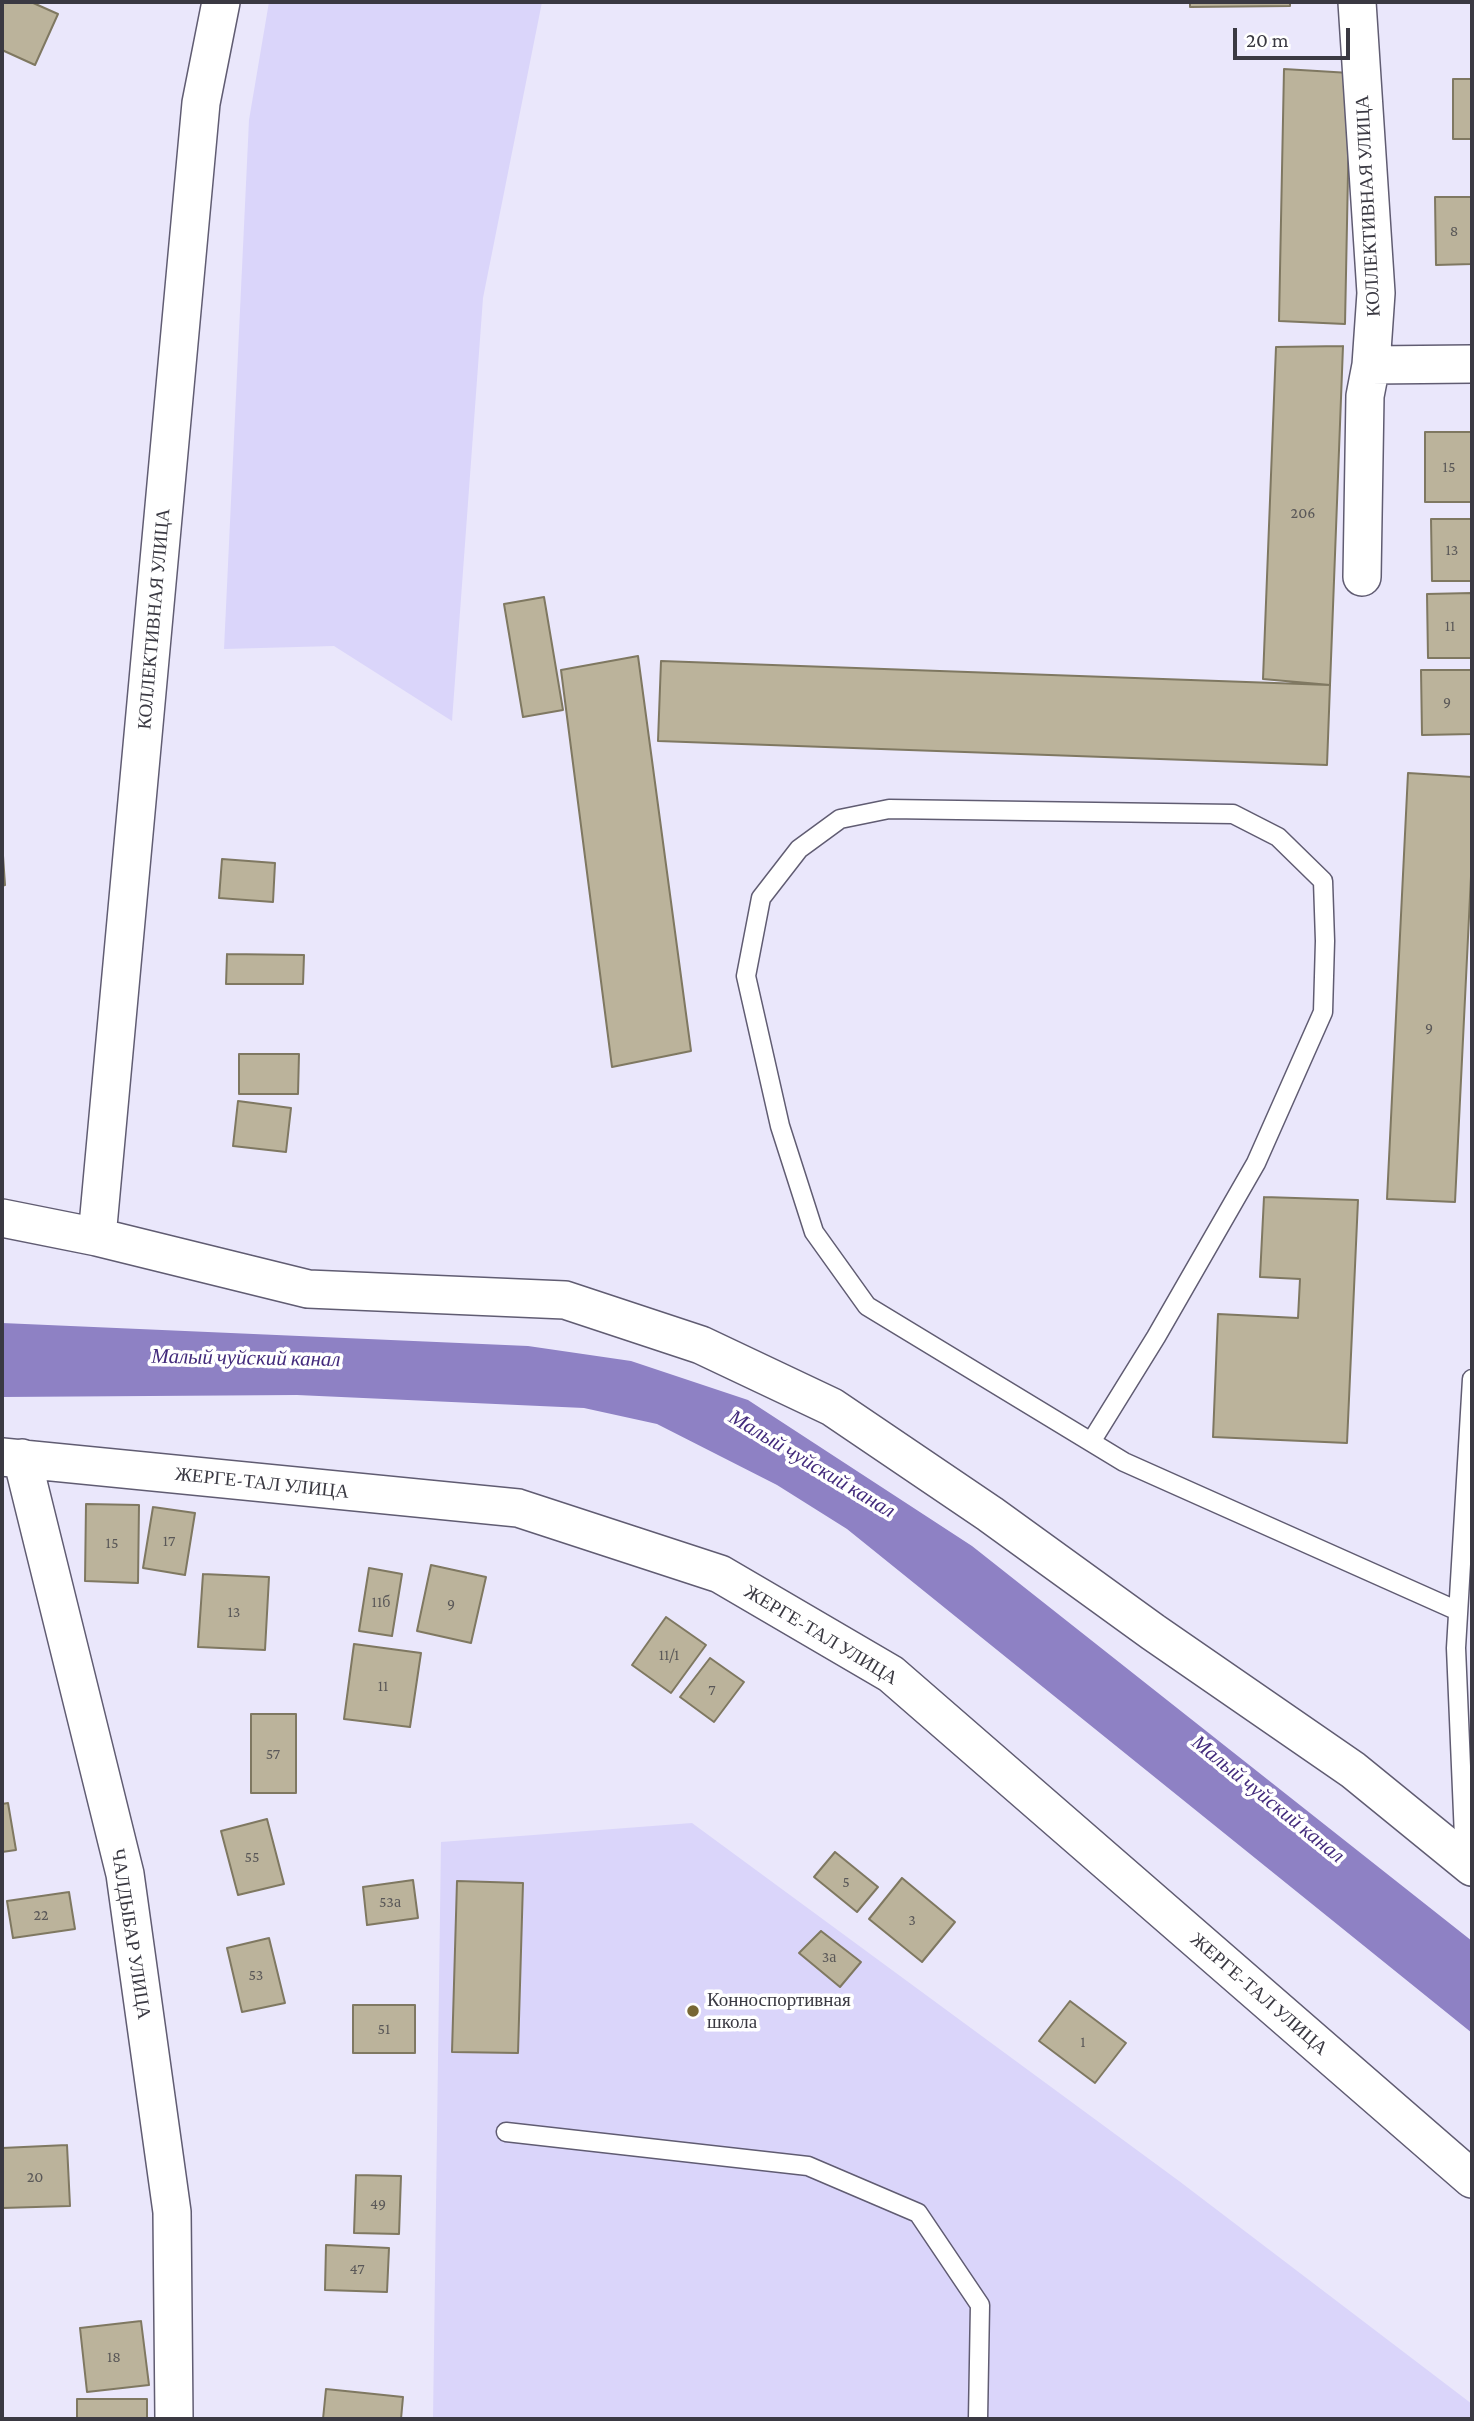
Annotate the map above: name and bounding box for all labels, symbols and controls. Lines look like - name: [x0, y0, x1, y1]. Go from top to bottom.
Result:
- scale bar: [1236, 14, 1353, 58]
- text: 20 m: [1246, 28, 1289, 52]
- street label: КОЛЛЕКТИВНАЯ УЛИЦА: [1351, 95, 1385, 317]
- house number: 8: [1450, 221, 1458, 241]
- house number: 15: [1443, 457, 1455, 477]
- house number: 206: [1291, 503, 1315, 523]
- street label: КОЛЛЕКТИВНАЯ УЛИЦА: [133, 507, 175, 731]
- house number: 13: [1446, 540, 1458, 560]
- house number: 11: [1445, 616, 1455, 636]
- house number: 9: [1443, 692, 1451, 712]
- house number: 9: [1425, 1018, 1433, 1038]
- water label: Малый чуйский канал: [151, 1344, 341, 1372]
- water label: Малый чуйский канал: [724, 1404, 900, 1524]
- street label: ЖЕРГЕ-ТАЛ УЛИЦА: [174, 1463, 350, 1503]
- house number: 17: [163, 1531, 175, 1551]
- house number: 15: [106, 1533, 118, 1553]
- street label: ЖЕРГЕ-ТАЛ УЛИЦА: [740, 1580, 902, 1690]
- house number: 11б: [372, 1592, 390, 1612]
- house number: 9: [447, 1594, 455, 1614]
- house number: 13: [228, 1602, 240, 1622]
- house number: 11/1: [659, 1645, 679, 1665]
- house number: 11: [378, 1676, 388, 1696]
- house number: 7: [708, 1680, 716, 1700]
- water label: Малый чуйский канал: [1187, 1730, 1349, 1868]
- house number: 57: [266, 1744, 280, 1764]
- street label: ЧАЛДЫБАР УЛИЦА: [106, 1847, 156, 2021]
- house number: 55: [245, 1847, 259, 1867]
- house number: 5: [842, 1872, 850, 1892]
- house number: 53а: [379, 1892, 401, 1912]
- house number: 22: [33, 1905, 49, 1925]
- house number: 3: [908, 1910, 916, 1930]
- street label: ЖЕРГЕ-ТАЛ УЛИЦА: [1186, 1928, 1332, 2060]
- house number: 3а: [822, 1947, 836, 1967]
- house number: 53: [249, 1965, 263, 1985]
- place label: Конноспортивная школа: [707, 1989, 851, 2033]
- marker: Конноспортивная школа: [685, 2003, 701, 2019]
- house number: 51: [378, 2019, 390, 2039]
- house number: 1: [1080, 2032, 1086, 2052]
- house number: 20: [27, 2167, 43, 2187]
- house number: 49: [370, 2194, 386, 2214]
- house number: 47: [349, 2259, 365, 2279]
- house number: 18: [107, 2347, 121, 2367]

